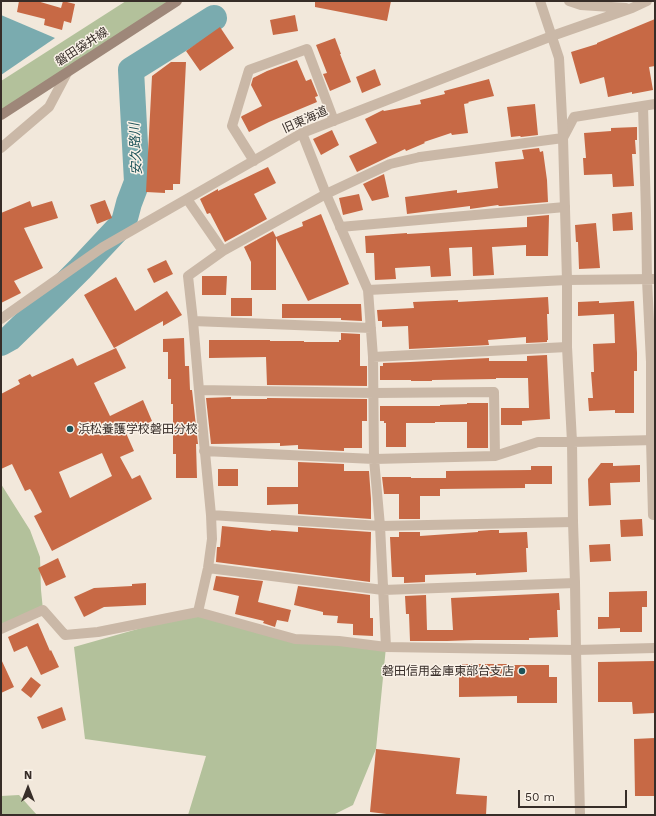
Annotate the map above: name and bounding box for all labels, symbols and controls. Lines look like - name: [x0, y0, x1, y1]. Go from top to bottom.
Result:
- street label: 磐田袋井線: [53, 25, 111, 69]
- street label: 旧東海道: [280, 104, 330, 136]
- water label: 安久路川: [127, 123, 145, 175]
- place label: 浜松養護学校磐田分校: [78, 422, 198, 436]
- marker: 浜松養護学校磐田分校: [65, 424, 75, 434]
- place label: 磐田信用金庫東部台支店: [382, 664, 514, 678]
- marker: 磐田信用金庫東部台支店: [517, 666, 527, 676]
- north arrow: [8, 768, 48, 808]
- text: N: [24, 769, 32, 782]
- scale bar: [520, 782, 629, 808]
- text: 50 m: [525, 790, 555, 804]

